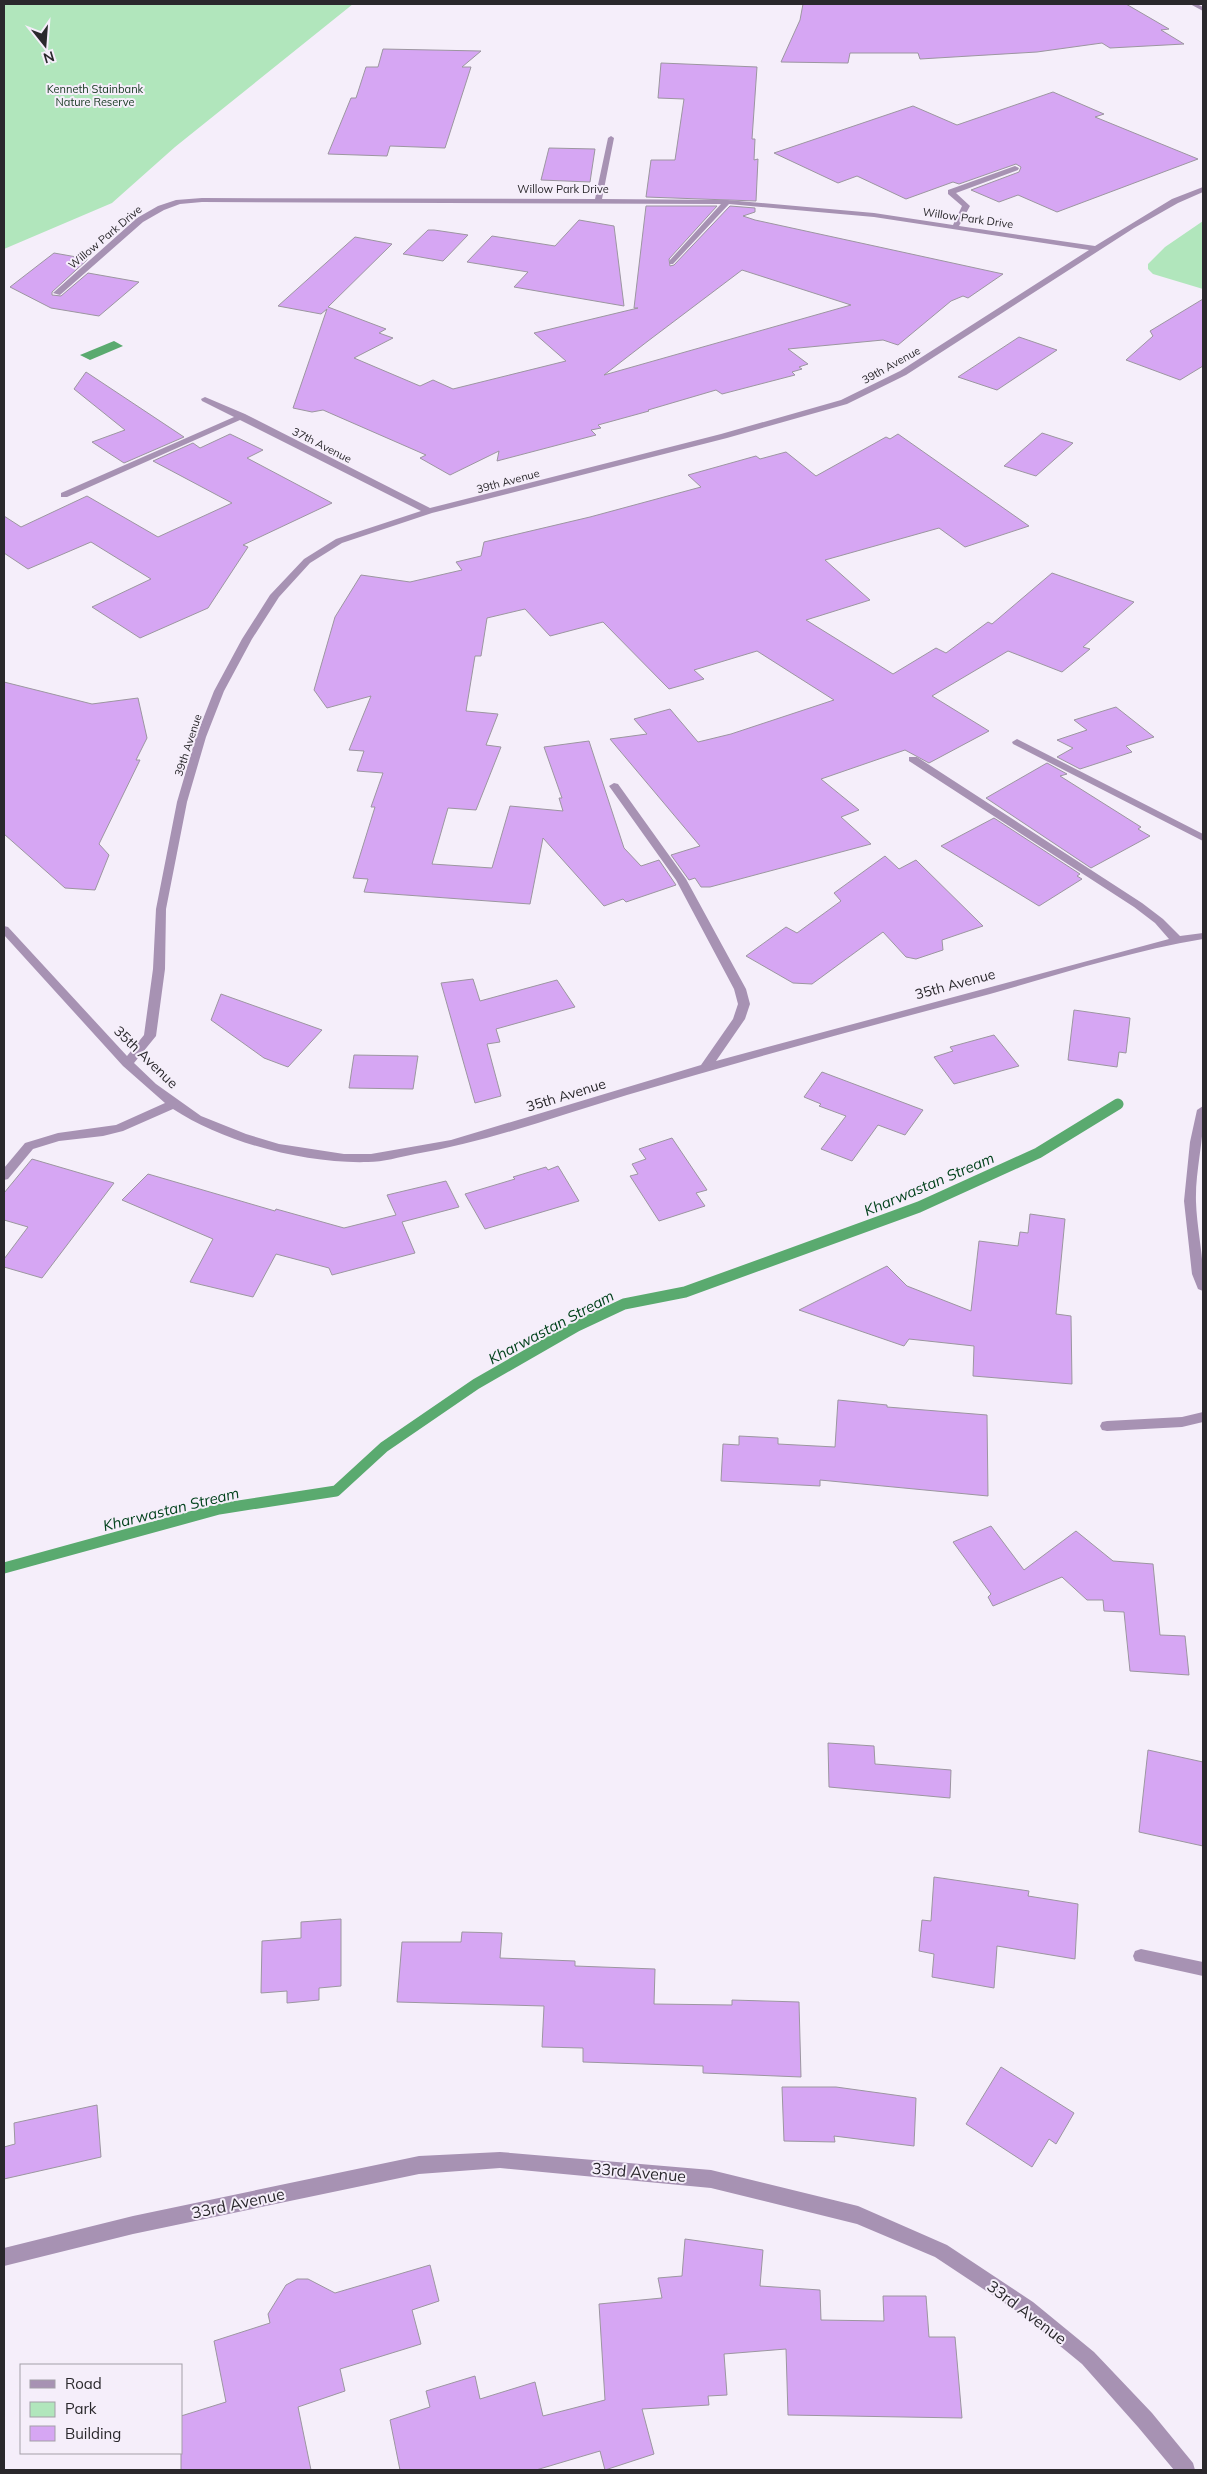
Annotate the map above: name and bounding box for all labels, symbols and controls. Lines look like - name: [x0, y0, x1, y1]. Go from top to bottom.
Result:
- north arrow: [20, 20, 70, 70]
- text: N: [41, 47, 56, 68]
- park label: Kenneth Stainbank Nature Reserve: [47, 82, 144, 109]
- street label: Willow Park Drive: [517, 182, 609, 196]
- street label: Willow Park Drive: [66, 202, 144, 272]
- street label: Willow Park Drive: [922, 205, 1014, 231]
- street label: 39th Avenue: [859, 343, 923, 387]
- street label: 37th Avenue: [290, 424, 354, 466]
- street label: 39th Avenue: [475, 466, 541, 496]
- street label: 39th Avenue: [171, 712, 205, 778]
- street label: 35th Avenue: [913, 965, 997, 1003]
- street label: 35th Avenue: [110, 1022, 182, 1092]
- street label: 35th Avenue: [524, 1074, 608, 1116]
- water label: Kharwastan Stream: [861, 1148, 997, 1220]
- water label: Kharwastan Stream: [485, 1286, 617, 1368]
- water label: Kharwastan Stream: [101, 1483, 241, 1535]
- street label: 33rd Avenue: [591, 2158, 687, 2186]
- street label: 33rd Avenue: [190, 2183, 286, 2223]
- street label: 33rd Avenue: [983, 2276, 1071, 2348]
- legend: [20, 2364, 182, 2454]
- text: Road: [65, 2374, 102, 2393]
- text: Park: [65, 2399, 97, 2418]
- text: Building: [65, 2424, 121, 2443]

